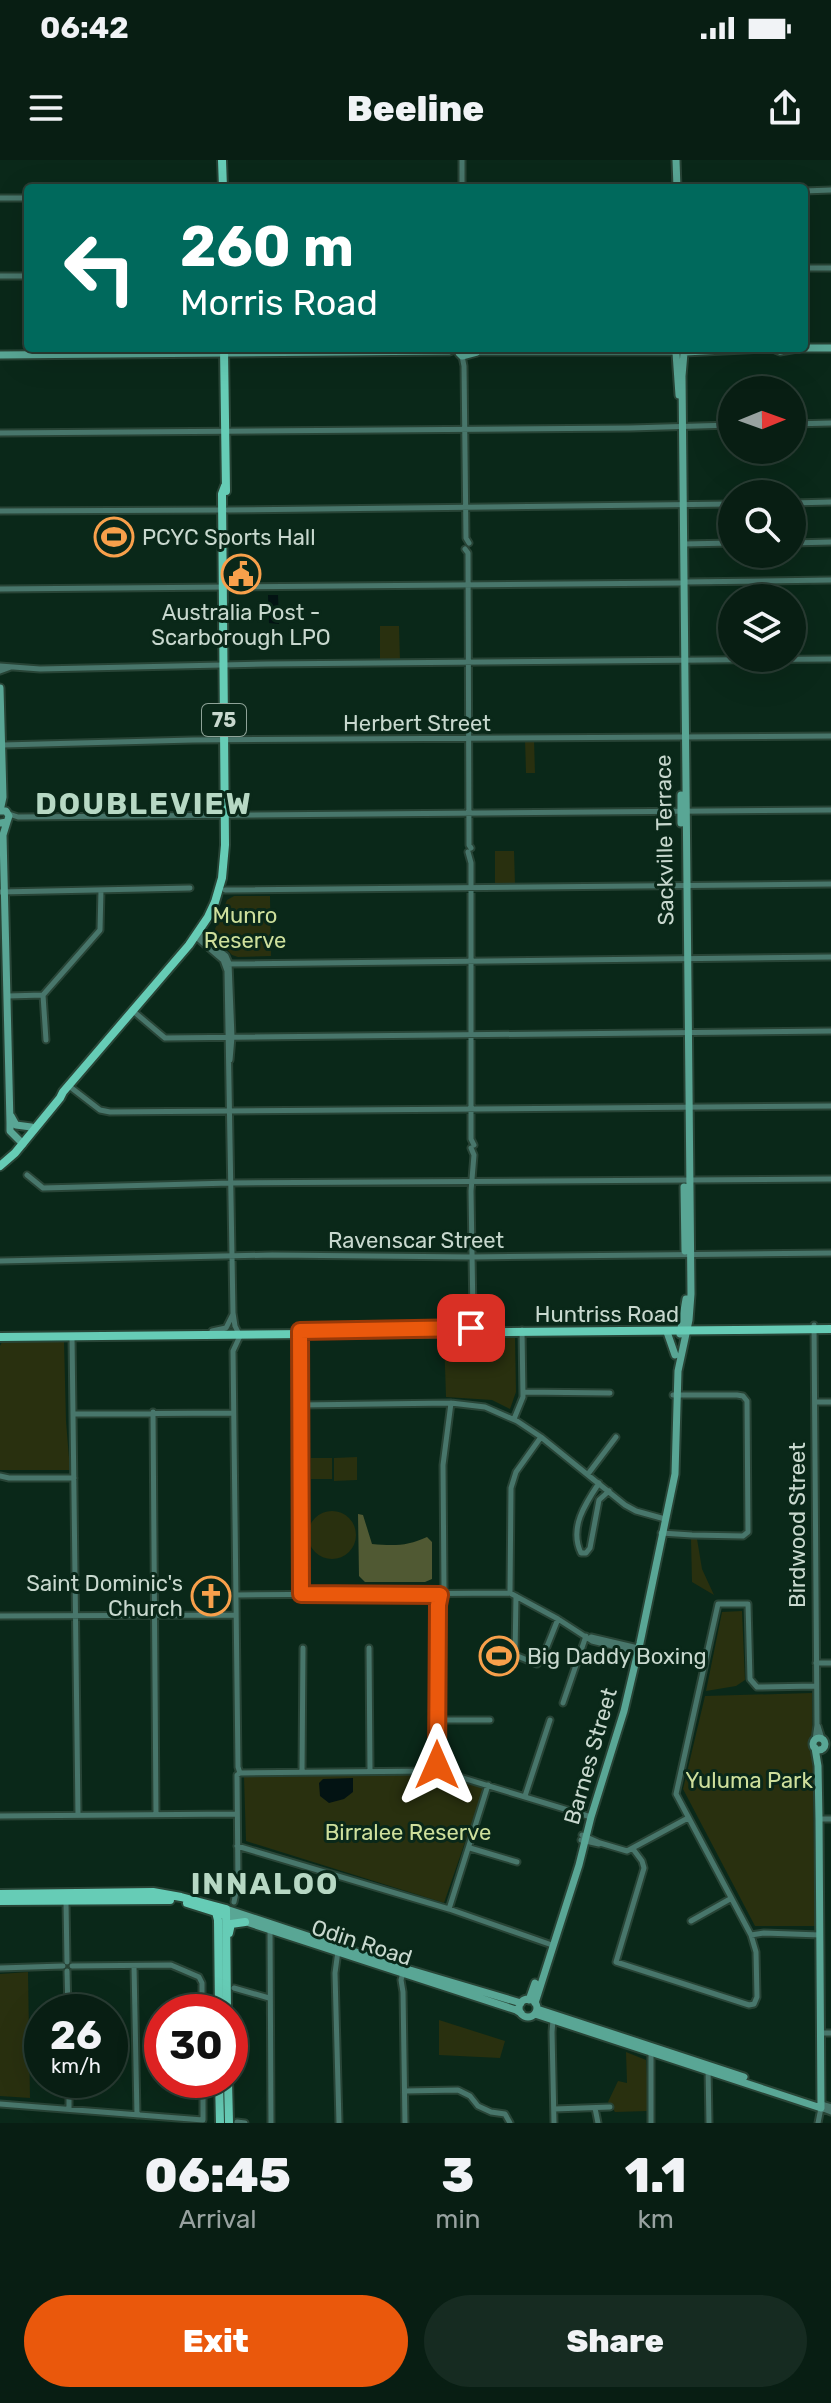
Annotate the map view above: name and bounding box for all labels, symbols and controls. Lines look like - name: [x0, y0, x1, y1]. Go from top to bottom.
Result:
- text: 06:42: [40, 10, 129, 46]
- icon: menu: [24, 86, 68, 130]
- icon: share: [763, 86, 807, 130]
- text: Beeline: [347, 87, 484, 130]
- text: 260 m: [180, 214, 354, 280]
- icon: left: [48, 216, 152, 320]
- text: Morris Road: [180, 281, 378, 324]
- north arrow: [718, 376, 806, 464]
- map controls: [718, 376, 806, 672]
- button: search: [718, 480, 806, 568]
- sports icon: PCYC Sports Hall: [93, 516, 135, 558]
- place label: PCYC Sports Hall: [142, 524, 316, 551]
- public building icon: Australia Post - Scarborough LPO: [220, 553, 262, 595]
- button: layers: [718, 584, 806, 672]
- place label: Australia Post - Scarborough LPO: [151, 599, 331, 651]
- road number: 75: [202, 704, 246, 736]
- street label: Herbert Street: [343, 710, 491, 737]
- street label: Sackville Terrace: [650, 754, 679, 926]
- district label: DOUBLEVIEW: [35, 786, 253, 822]
- park label: Munro Reserve: [204, 902, 286, 954]
- street label: Ravenscar Street: [328, 1227, 504, 1254]
- pin: [437, 1294, 505, 1362]
- street label: Huntriss Road: [535, 1301, 679, 1328]
- icon: arrive: [449, 1306, 493, 1350]
- street label: Birdwood Street: [784, 1442, 811, 1608]
- place label: Saint Dominic's Church: [26, 1570, 183, 1622]
- church icon: Saint Dominic's Church: [190, 1575, 232, 1617]
- sports icon: Big Daddy Boxing: [478, 1635, 520, 1677]
- place label: Big Daddy Boxing: [527, 1643, 707, 1670]
- street label: Barnes Street: [558, 1684, 623, 1828]
- position arrow: [395, 1723, 479, 1807]
- park label: Yuluma Park: [685, 1767, 813, 1794]
- park label: Birralee Reserve: [325, 1819, 491, 1846]
- district label: INNALOO: [191, 1866, 339, 1902]
- street label: Odin Road: [308, 1914, 416, 1971]
- speed limit sign: 30: [144, 1994, 248, 2098]
- text: 26: [50, 2012, 102, 2059]
- text: km/h: [51, 2054, 101, 2078]
- text: 06:45: [144, 2147, 291, 2204]
- text: 3: [441, 2147, 474, 2204]
- text: 1.1: [625, 2147, 687, 2204]
- text: Arrival: [179, 2204, 257, 2235]
- text: min: [435, 2204, 480, 2235]
- text: km: [637, 2204, 674, 2235]
- button: Exit: [24, 2295, 408, 2387]
- button: Share: [424, 2295, 807, 2387]

